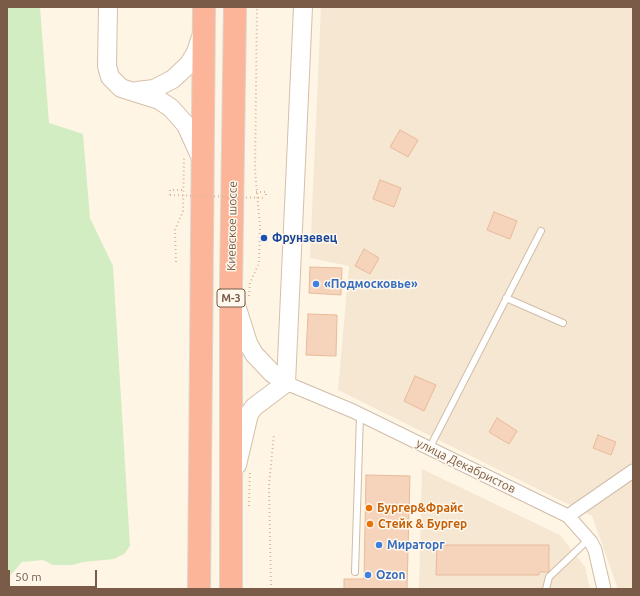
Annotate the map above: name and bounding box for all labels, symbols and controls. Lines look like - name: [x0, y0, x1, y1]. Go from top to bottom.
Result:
- street label: Киевское шоссе: [224, 181, 240, 271]
- place label: Фрунзевец: [272, 231, 337, 245]
- marker: Фрунзевец: [259, 233, 269, 243]
- place label: «Подмосковье»: [324, 277, 418, 291]
- marker: «Подмосковье»: [311, 279, 321, 289]
- road number: М-3: [217, 289, 245, 307]
- street label: улица Декабристов: [414, 436, 518, 496]
- place label: Бургер&Фрайс: [377, 501, 463, 515]
- marker: Бургер&Фрайс: [364, 503, 374, 513]
- place label: Стейк & Бургер: [378, 517, 467, 531]
- marker: Стейк & Бургер: [365, 519, 375, 529]
- place label: Мираторг: [387, 538, 444, 552]
- marker: Мираторг: [374, 540, 384, 550]
- scale bar: [10, 562, 99, 588]
- place label: Ozon: [376, 568, 405, 582]
- text: 50 m: [15, 570, 42, 583]
- marker: Ozon: [363, 570, 373, 580]

